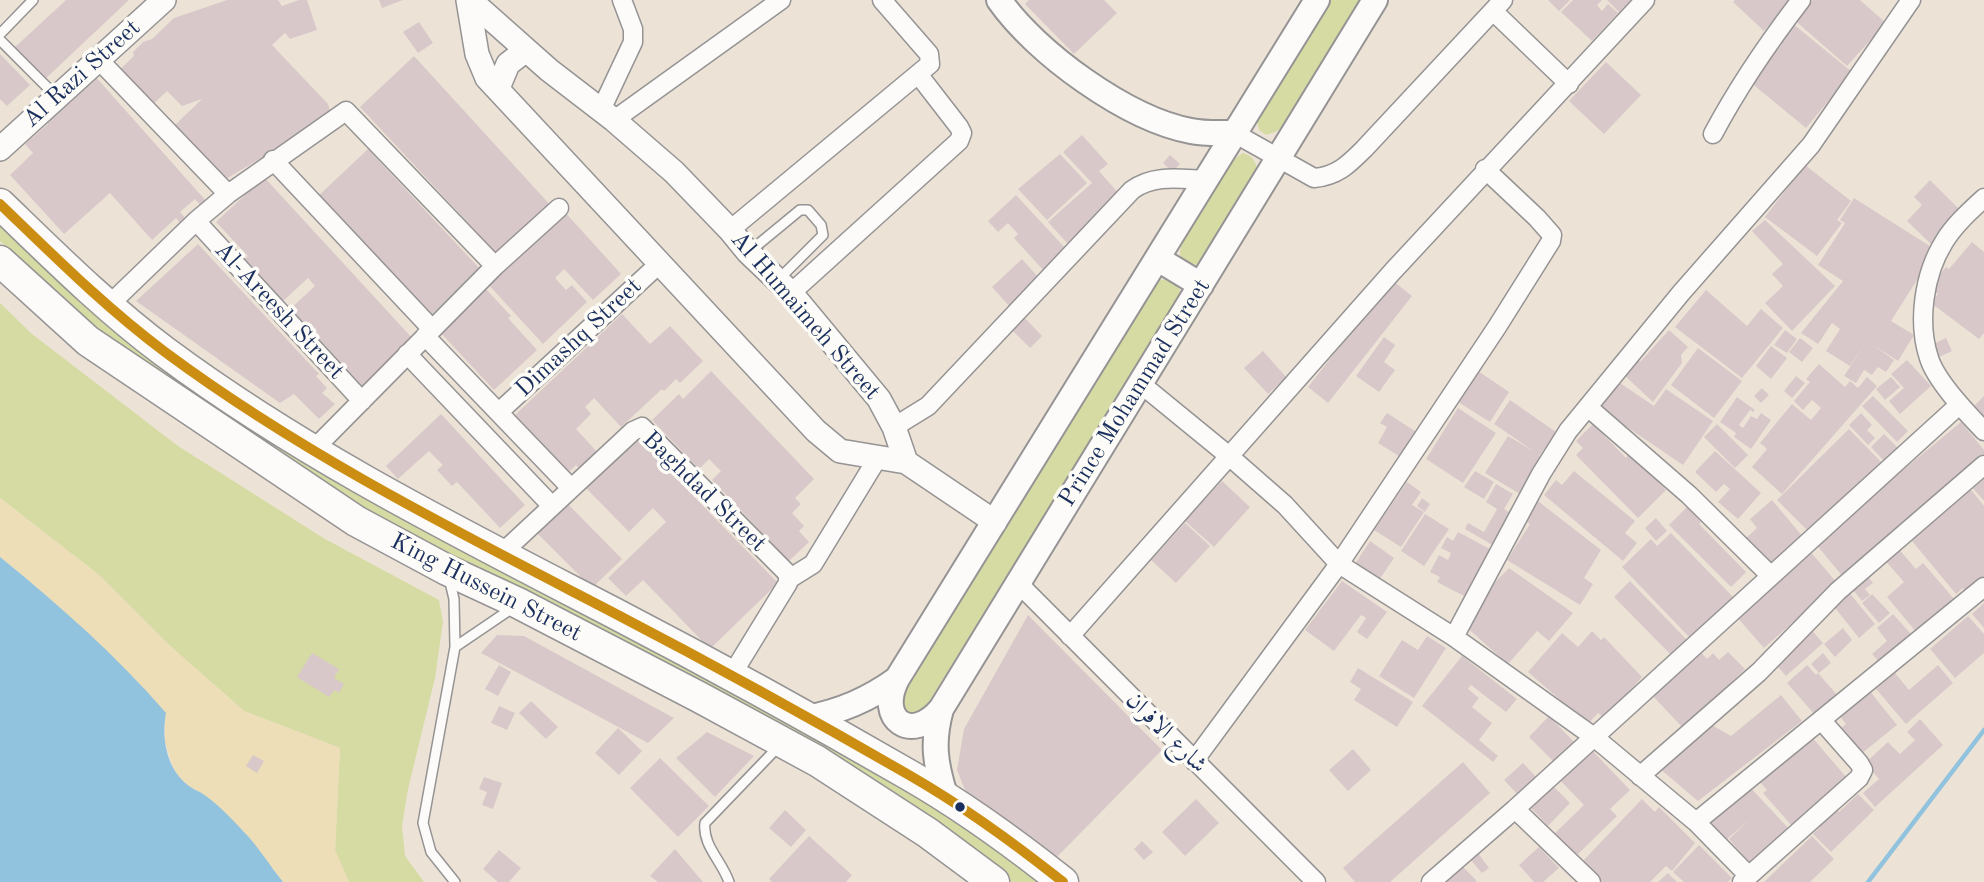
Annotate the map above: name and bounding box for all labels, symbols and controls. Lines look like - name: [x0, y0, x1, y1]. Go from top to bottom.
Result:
- street label: Al Razi Street: [17, 14, 147, 134]
- street label: Al Humaimeh Street: [724, 226, 886, 406]
- street label: Al-Areesh Street: [208, 236, 350, 386]
- street label: Dimashq Street: [510, 272, 648, 404]
- street label: Prince Mohammad Street: [1053, 274, 1217, 512]
- street label: Baghdad Street: [636, 425, 772, 559]
- street label: King Hussein Street: [386, 527, 586, 649]
- street label: شارع الافران: [1119, 686, 1213, 780]
- unlabelled marker: [953, 800, 967, 814]

